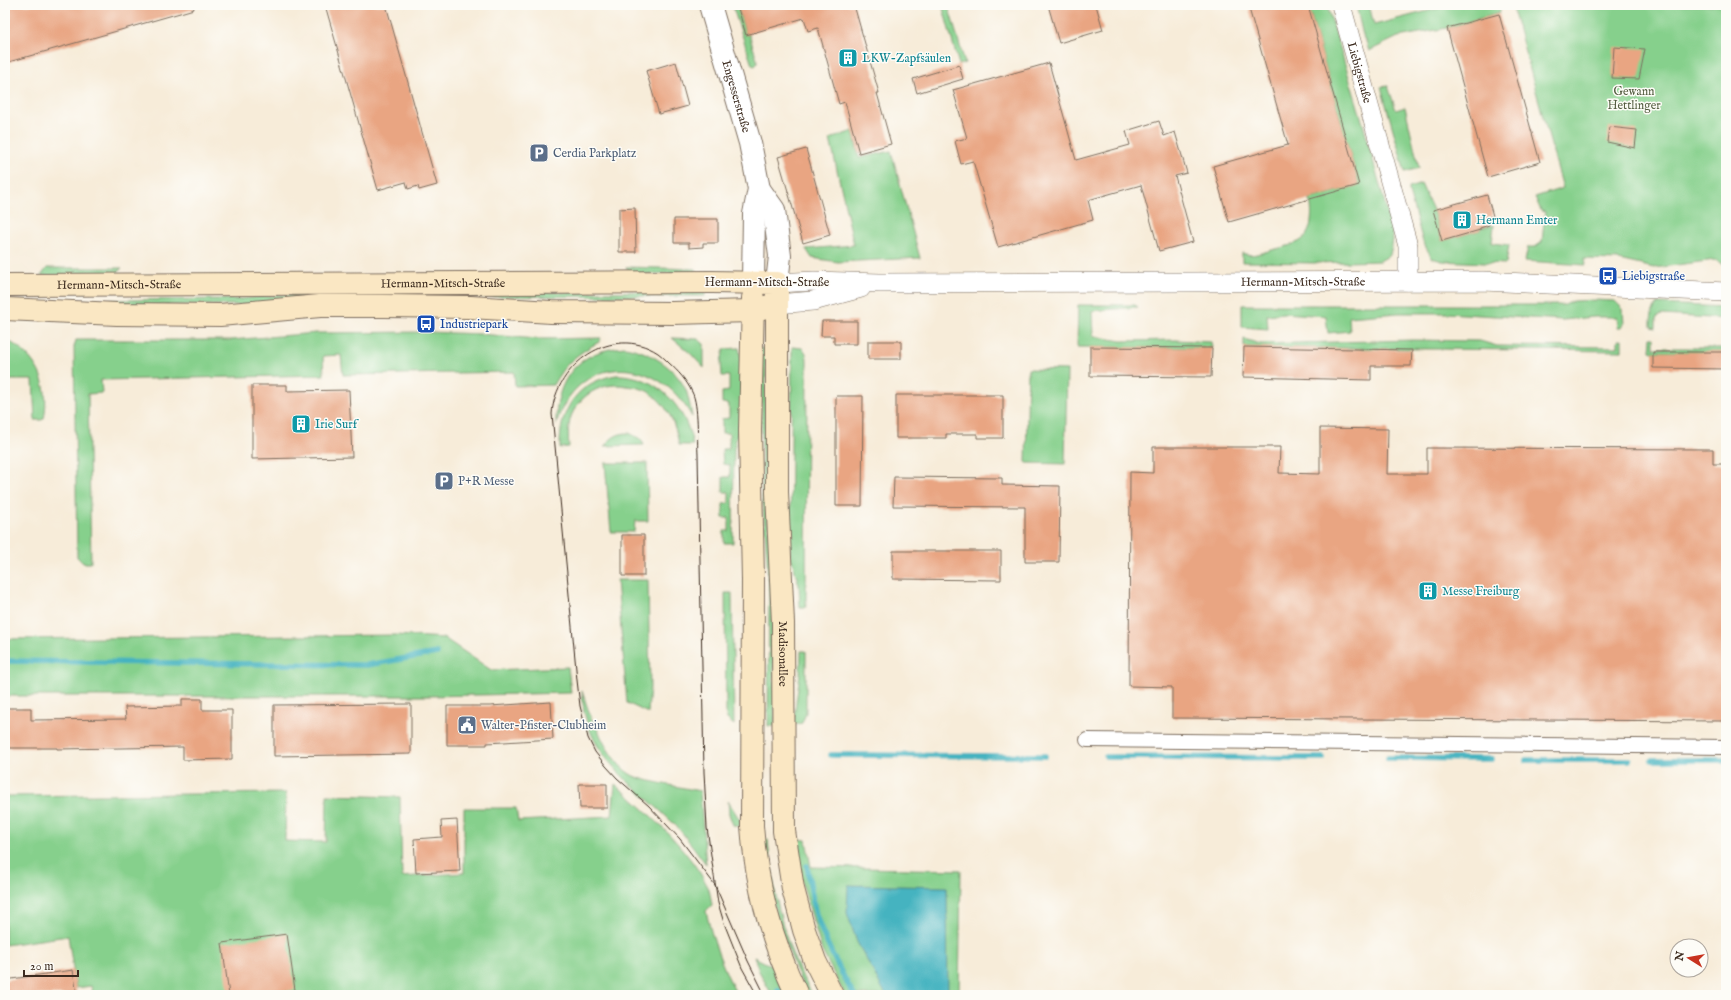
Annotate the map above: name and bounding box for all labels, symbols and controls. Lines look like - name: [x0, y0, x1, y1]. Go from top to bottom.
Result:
- street label: Liebigstraße: [1344, 40, 1375, 105]
- building icon: LKW-Zapfsäulen: [837, 47, 859, 69]
- place label: LKW-Zapfsäulen: [862, 51, 952, 67]
- street label: Engesserstraße: [718, 58, 754, 135]
- park label: Gewann Hettlinger: [1607, 84, 1661, 113]
- parking icon: Cerdia Parkplatz: [528, 142, 550, 164]
- place label: Cerdia Parkplatz: [553, 146, 637, 162]
- building icon: Hermann Emter: [1451, 209, 1473, 231]
- place label: Hermann Emter: [1476, 213, 1558, 228]
- bus stop icon: Liebigstraße: [1597, 265, 1619, 287]
- place label: Liebigstraße: [1622, 269, 1685, 284]
- street label: Hermann-Mitsch-Straße: [1241, 274, 1366, 290]
- street label: Hermann-Mitsch-Straße: [705, 275, 830, 290]
- street label: Hermann-Mitsch-Straße: [381, 276, 506, 291]
- street label: Hermann-Mitsch-Straße: [57, 277, 182, 293]
- bus stop icon: Industriepark: [415, 313, 437, 335]
- place label: Industriepark: [440, 317, 509, 333]
- building icon: Irie Surf: [290, 413, 312, 435]
- place label: Irie Surf: [315, 417, 360, 432]
- parking icon: P+R Messe: [433, 470, 455, 492]
- place label: P+R Messe: [458, 474, 515, 489]
- building icon: Messe Freiburg: [1417, 580, 1439, 602]
- place label: Messe Freiburg: [1442, 584, 1520, 599]
- street label: Madisonallee: [775, 621, 790, 687]
- public building icon: Walter-Pfister-Clubheim: [456, 714, 478, 736]
- place label: Walter-Pfister-Clubheim: [481, 718, 606, 733]
- north arrow: [1669, 938, 1709, 978]
- text: N: [1672, 950, 1688, 963]
- scale bar: [24, 952, 78, 978]
- text: 20 m: [30, 959, 53, 974]

